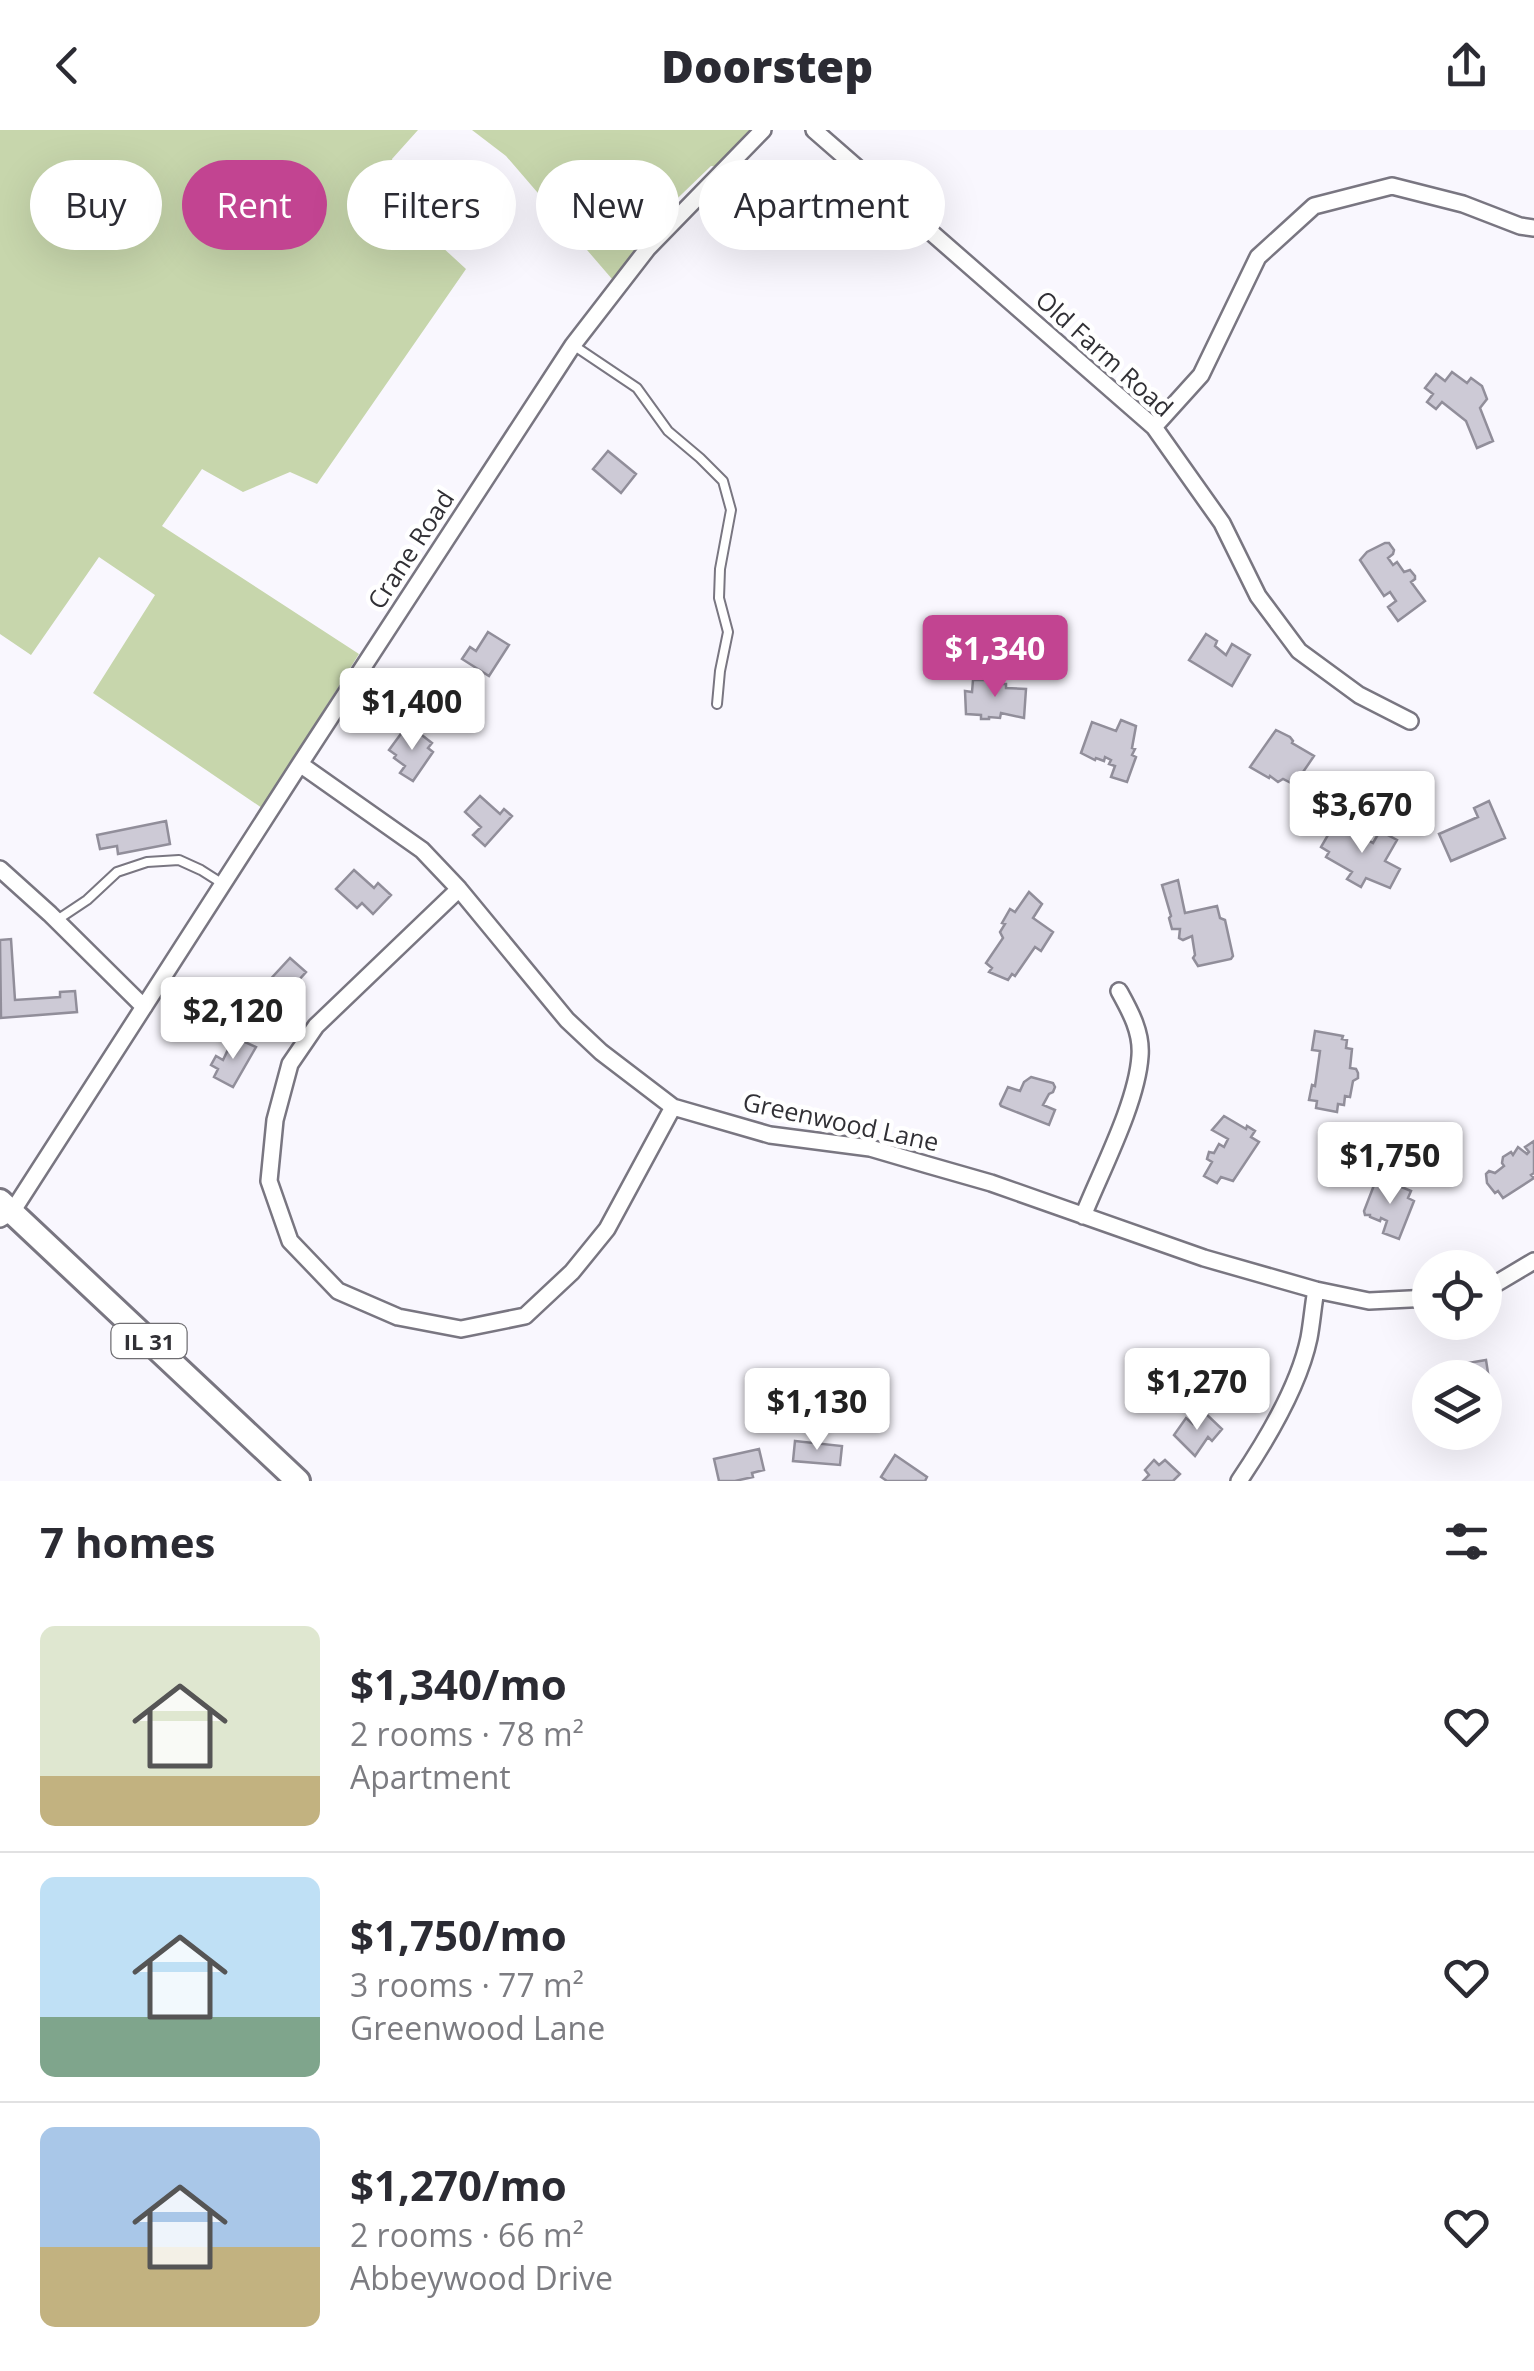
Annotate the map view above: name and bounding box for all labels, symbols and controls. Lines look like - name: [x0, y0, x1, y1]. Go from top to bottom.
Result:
- text: Doorstep: [661, 35, 873, 96]
- icon: back: [40, 38, 95, 93]
- icon: share: [1439, 38, 1494, 93]
- chip: Buy: [30, 160, 162, 250]
- chip: Rent: [182, 160, 327, 250]
- chip: Filters: [347, 160, 516, 250]
- chip: New: [536, 160, 679, 250]
- chip: Apartment: [699, 160, 945, 250]
- street label: Old Farm Road: [1029, 282, 1181, 424]
- street label: Crane Road: [359, 483, 461, 615]
- pin: $1,340: [914, 615, 1076, 700]
- text: $1,340: [945, 626, 1045, 669]
- pin: $1,400: [331, 668, 493, 753]
- text: $1,400: [362, 679, 462, 722]
- pin: $3,670: [1281, 771, 1443, 856]
- text: $3,670: [1312, 782, 1412, 825]
- pin: $2,120: [152, 977, 314, 1062]
- text: $2,120: [183, 988, 283, 1031]
- street label: Greenwood Lane: [740, 1084, 942, 1158]
- pin: $1,750: [1309, 1122, 1471, 1207]
- text: $1,750: [1340, 1133, 1440, 1176]
- map controls: [1412, 1250, 1502, 1450]
- button: locate: [1412, 1250, 1502, 1340]
- road number: IL 31: [112, 1324, 186, 1358]
- pin: $1,270: [1116, 1348, 1278, 1433]
- text: $1,270: [1147, 1359, 1247, 1402]
- button: layers: [1412, 1360, 1502, 1450]
- pin: $1,130: [736, 1368, 898, 1453]
- text: $1,130: [767, 1379, 867, 1422]
- text: 7 homes: [40, 1513, 215, 1570]
- icon: filters: [1439, 1514, 1494, 1569]
- text: $1,340/mo: [350, 1655, 567, 1712]
- icon: home: [120, 1666, 240, 1786]
- icon: heart: [1439, 1699, 1494, 1754]
- text: 2 rooms · 78 m²: [350, 1712, 584, 1755]
- text: Apartment: [350, 1755, 511, 1798]
- text: $1,750/mo: [350, 1906, 567, 1963]
- icon: home: [120, 1917, 240, 2037]
- icon: heart: [1439, 1950, 1494, 2005]
- text: 3 rooms · 77 m²: [350, 1963, 584, 2006]
- text: Greenwood Lane: [350, 2006, 605, 2049]
- text: $1,270/mo: [350, 2156, 567, 2213]
- icon: home: [120, 2167, 240, 2287]
- icon: heart: [1439, 2200, 1494, 2255]
- text: 2 rooms · 66 m²: [350, 2213, 584, 2256]
- text: Abbeywood Drive: [350, 2256, 613, 2299]

